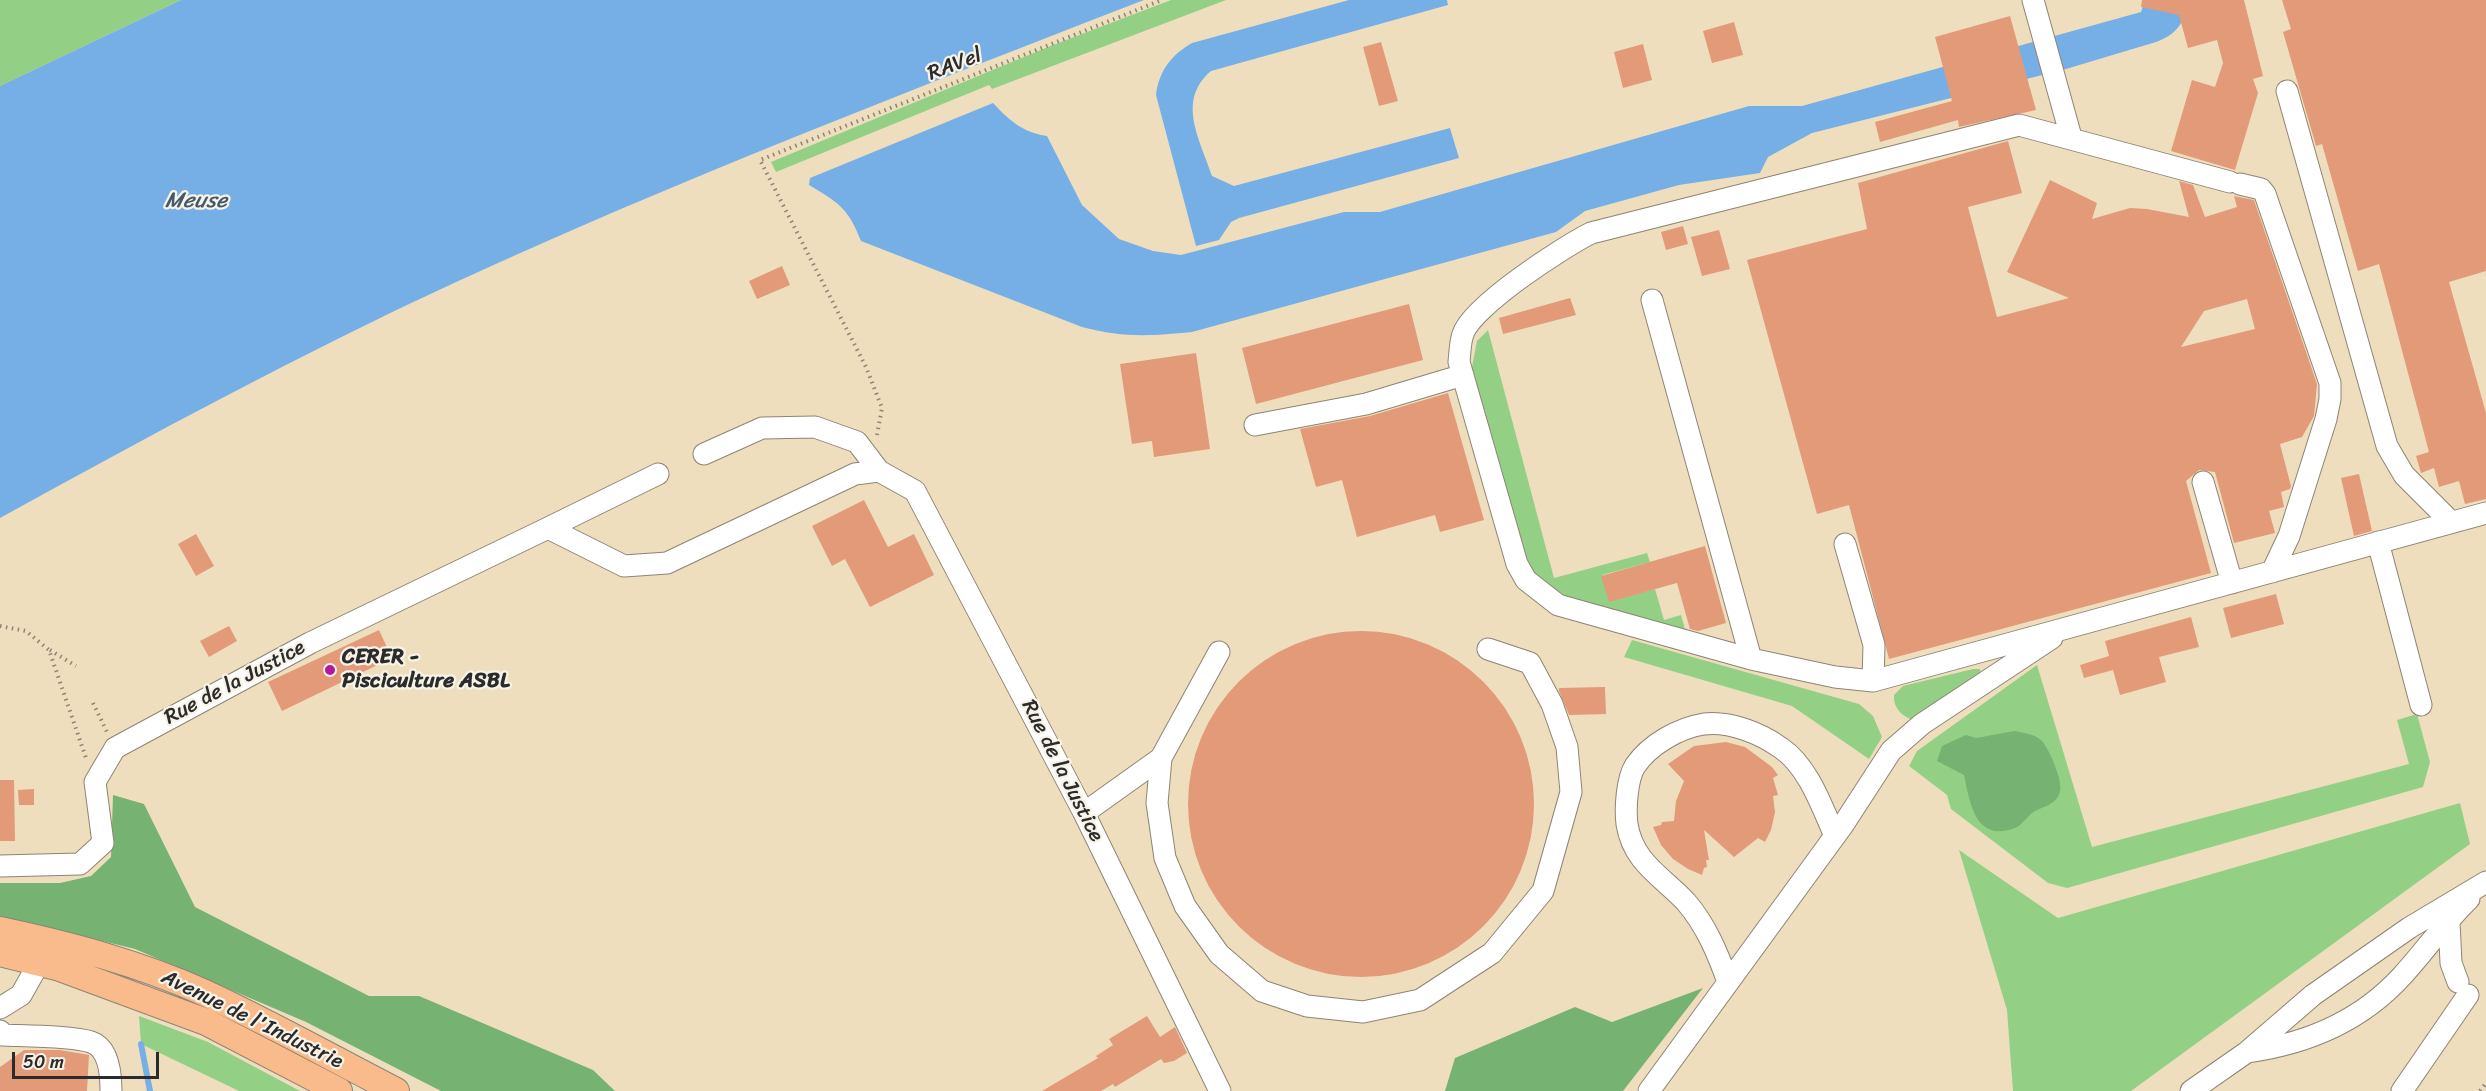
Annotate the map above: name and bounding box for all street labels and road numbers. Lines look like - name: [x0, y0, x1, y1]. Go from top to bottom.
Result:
- street label: RAVel: [924, 43, 986, 87]
- street label: Rue de la Justice: [160, 635, 310, 731]
- street label: Rue de la Justice: [1015, 696, 1109, 846]
- street label: Avenue de l'Industrie: [157, 965, 347, 1075]

